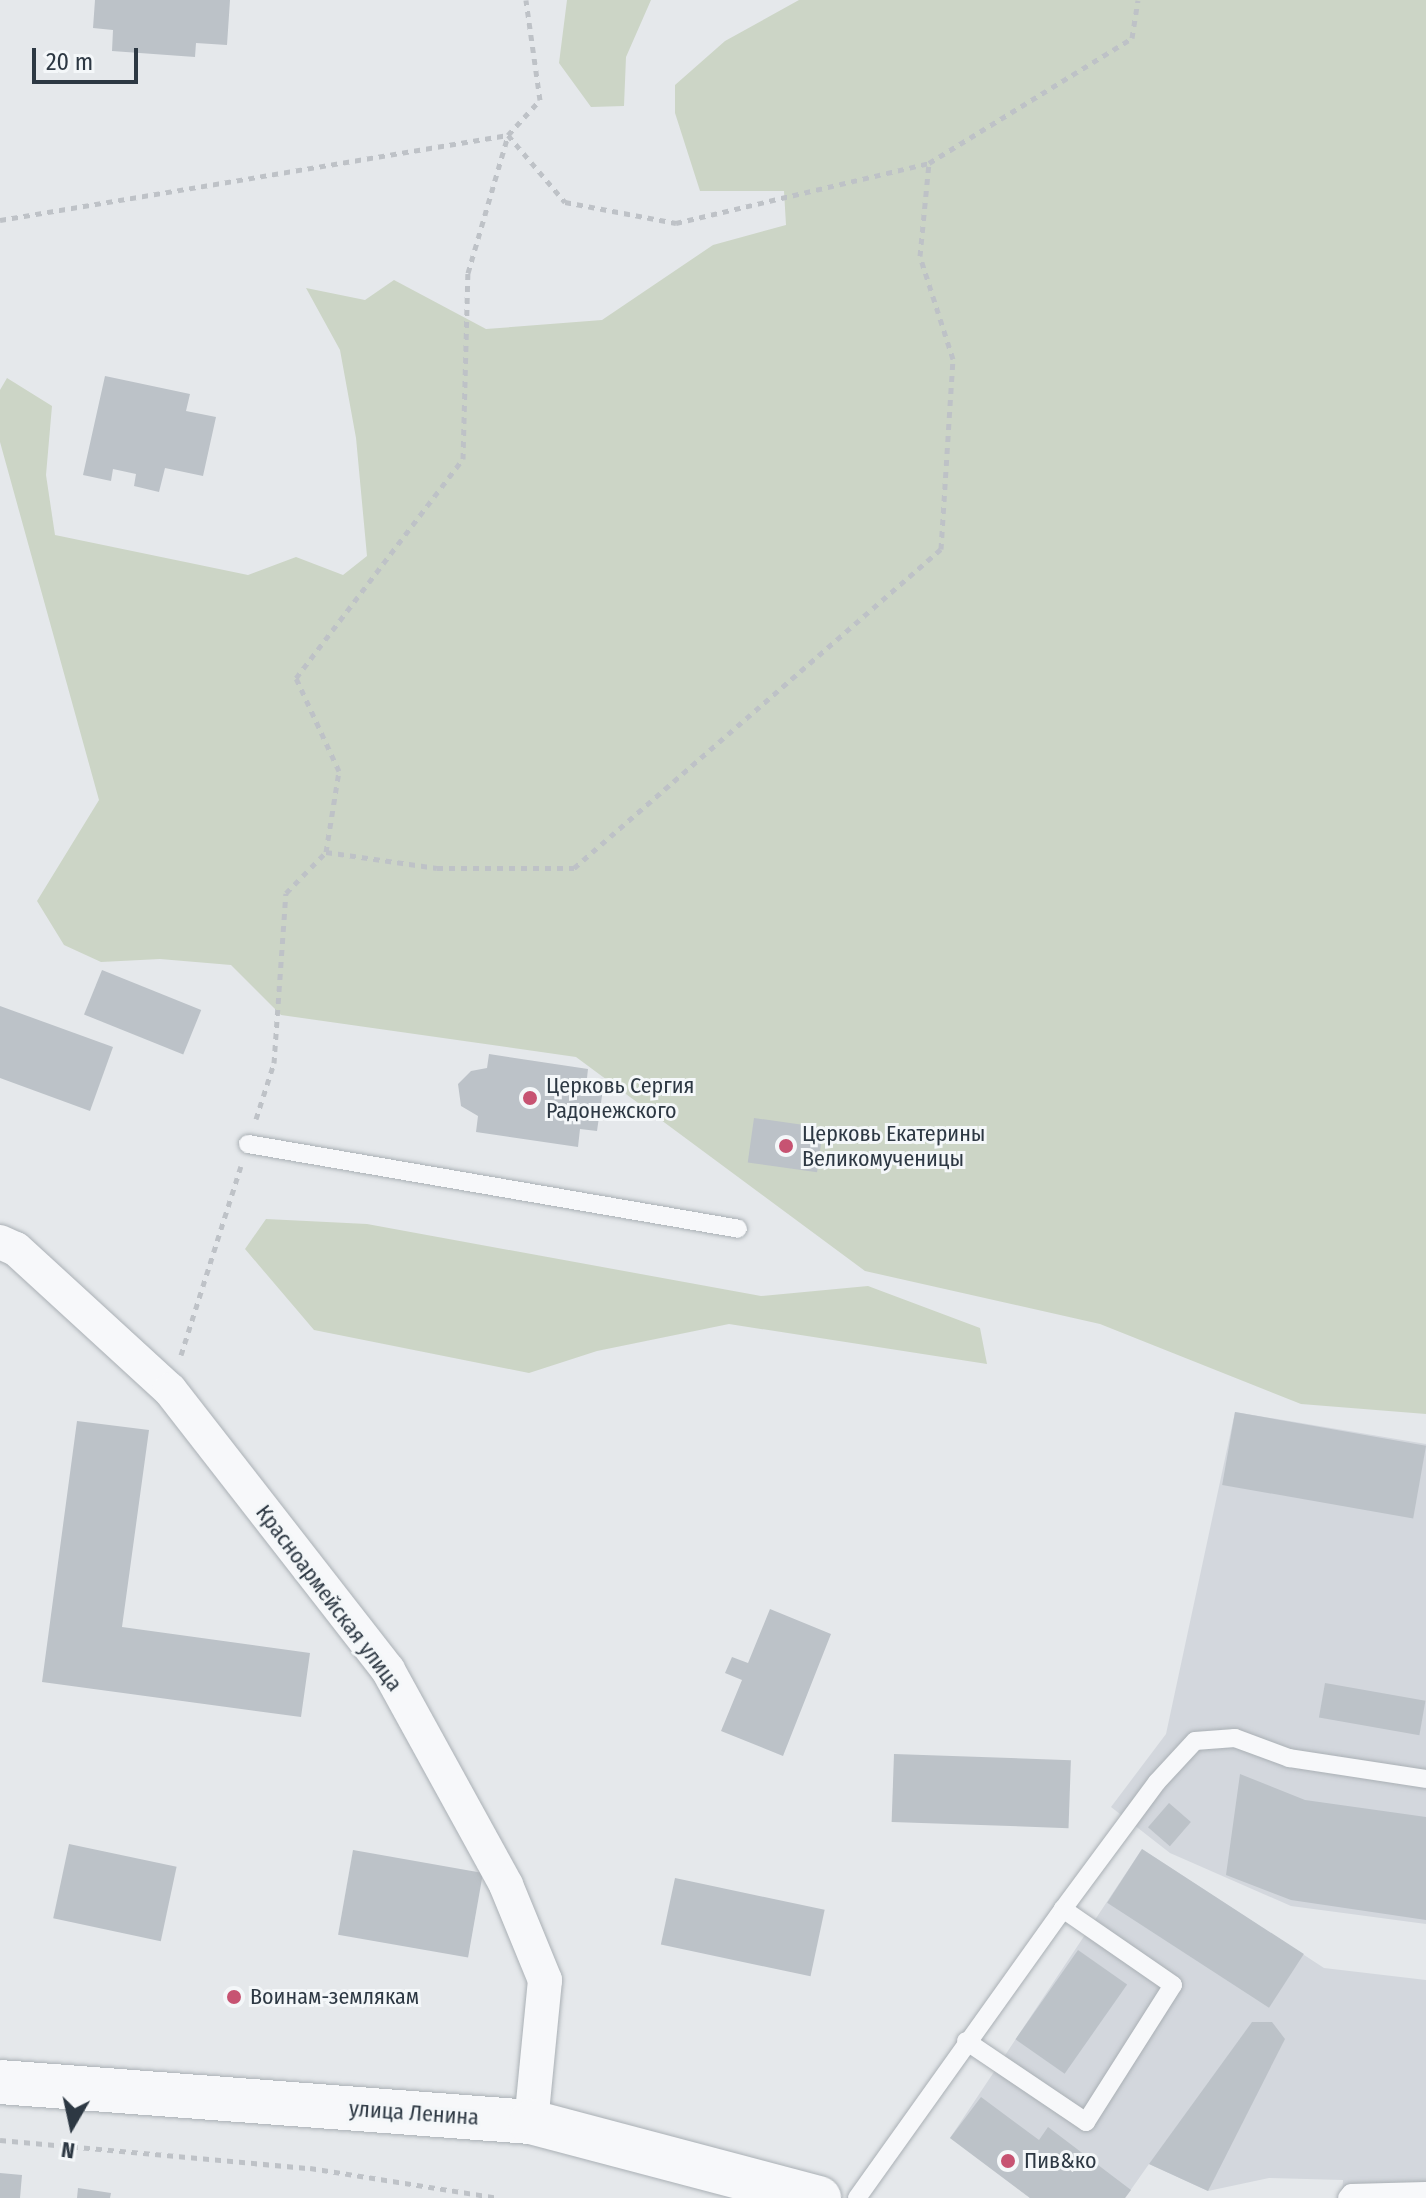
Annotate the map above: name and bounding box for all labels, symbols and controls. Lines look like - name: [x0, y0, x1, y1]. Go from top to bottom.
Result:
- scale bar: [36, 32, 142, 82]
- text: 20 m: [46, 48, 93, 76]
- place label: Церковь Сергия Радонежского: [546, 1072, 694, 1124]
- marker: Церковь Сергия Радонежского: [521, 1089, 539, 1107]
- place label: Церковь Екатерины Великомученицы: [802, 1120, 986, 1172]
- marker: Церковь Екатерины Великомученицы: [777, 1137, 795, 1155]
- street label: Красноармейская улица: [250, 1500, 408, 1696]
- place label: Воинам-землякам: [250, 1984, 419, 2010]
- marker: Воинам-землякам: [225, 1988, 243, 2006]
- north arrow: [32, 2086, 112, 2166]
- street label: улица Ленина: [348, 2095, 480, 2131]
- text: N: [60, 2136, 77, 2165]
- place label: Пив&ко: [1024, 2148, 1096, 2174]
- marker: Пив&ко: [999, 2152, 1017, 2170]

